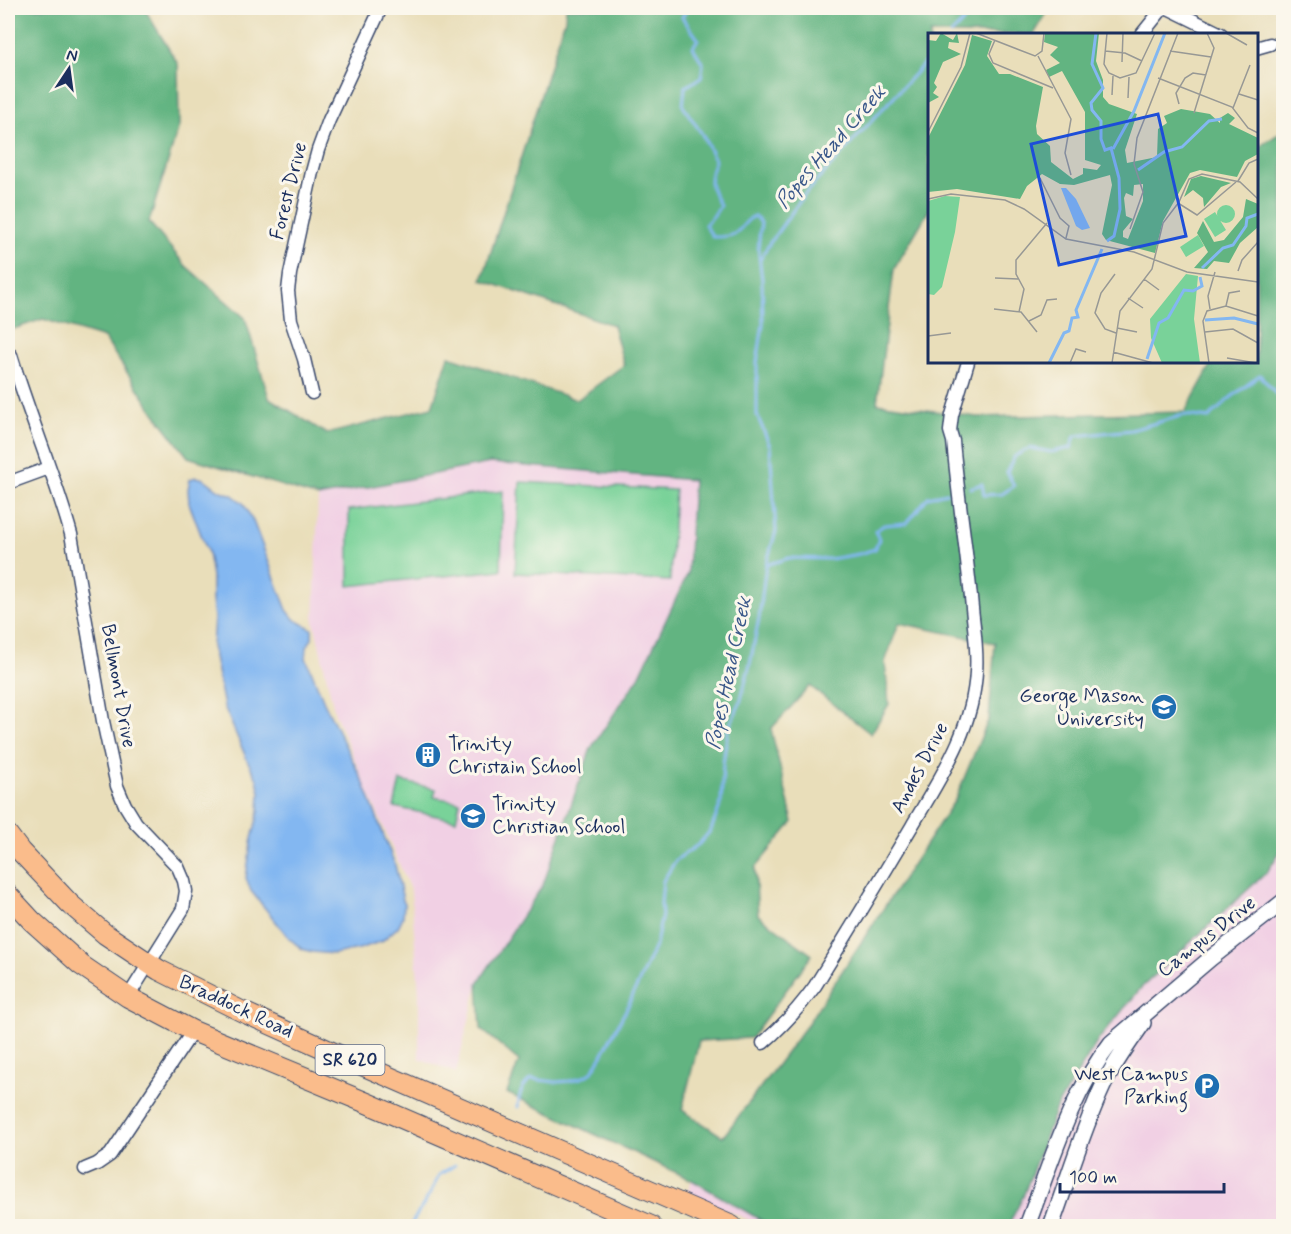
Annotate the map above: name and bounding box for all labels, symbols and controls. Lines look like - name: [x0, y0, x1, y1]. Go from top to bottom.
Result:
- inset map: [928, 33, 1258, 363]
- north arrow: [39, 39, 99, 99]
- text: N: [64, 44, 80, 67]
- water label: Popes Head Creek: [770, 78, 893, 215]
- street label: Forest Drive: [264, 139, 314, 243]
- water label: Popes Head Creek: [699, 593, 759, 752]
- street label: Bellmont Drive: [94, 622, 142, 750]
- place label: George Mason University: [1019, 683, 1144, 733]
- school or university icon: George Mason University: [1149, 692, 1179, 722]
- street label: Andes Drive: [885, 718, 955, 818]
- place label: Trinity Christain School: [448, 731, 582, 781]
- building icon: Trinity Christain School: [413, 740, 443, 770]
- place label: Trinity Christian School: [492, 791, 625, 841]
- school or university icon: Trinity Christian School: [458, 801, 488, 831]
- street label: Campus Drive: [1152, 890, 1262, 984]
- street label: Braddock Road: [174, 969, 298, 1045]
- road number: SR 620: [316, 1045, 385, 1075]
- place label: West Campus Parking: [1074, 1061, 1188, 1113]
- parking icon: West Campus Parking: [1192, 1071, 1222, 1101]
- scale bar: [1060, 1156, 1224, 1194]
- text: 100 m: [1069, 1166, 1117, 1190]

